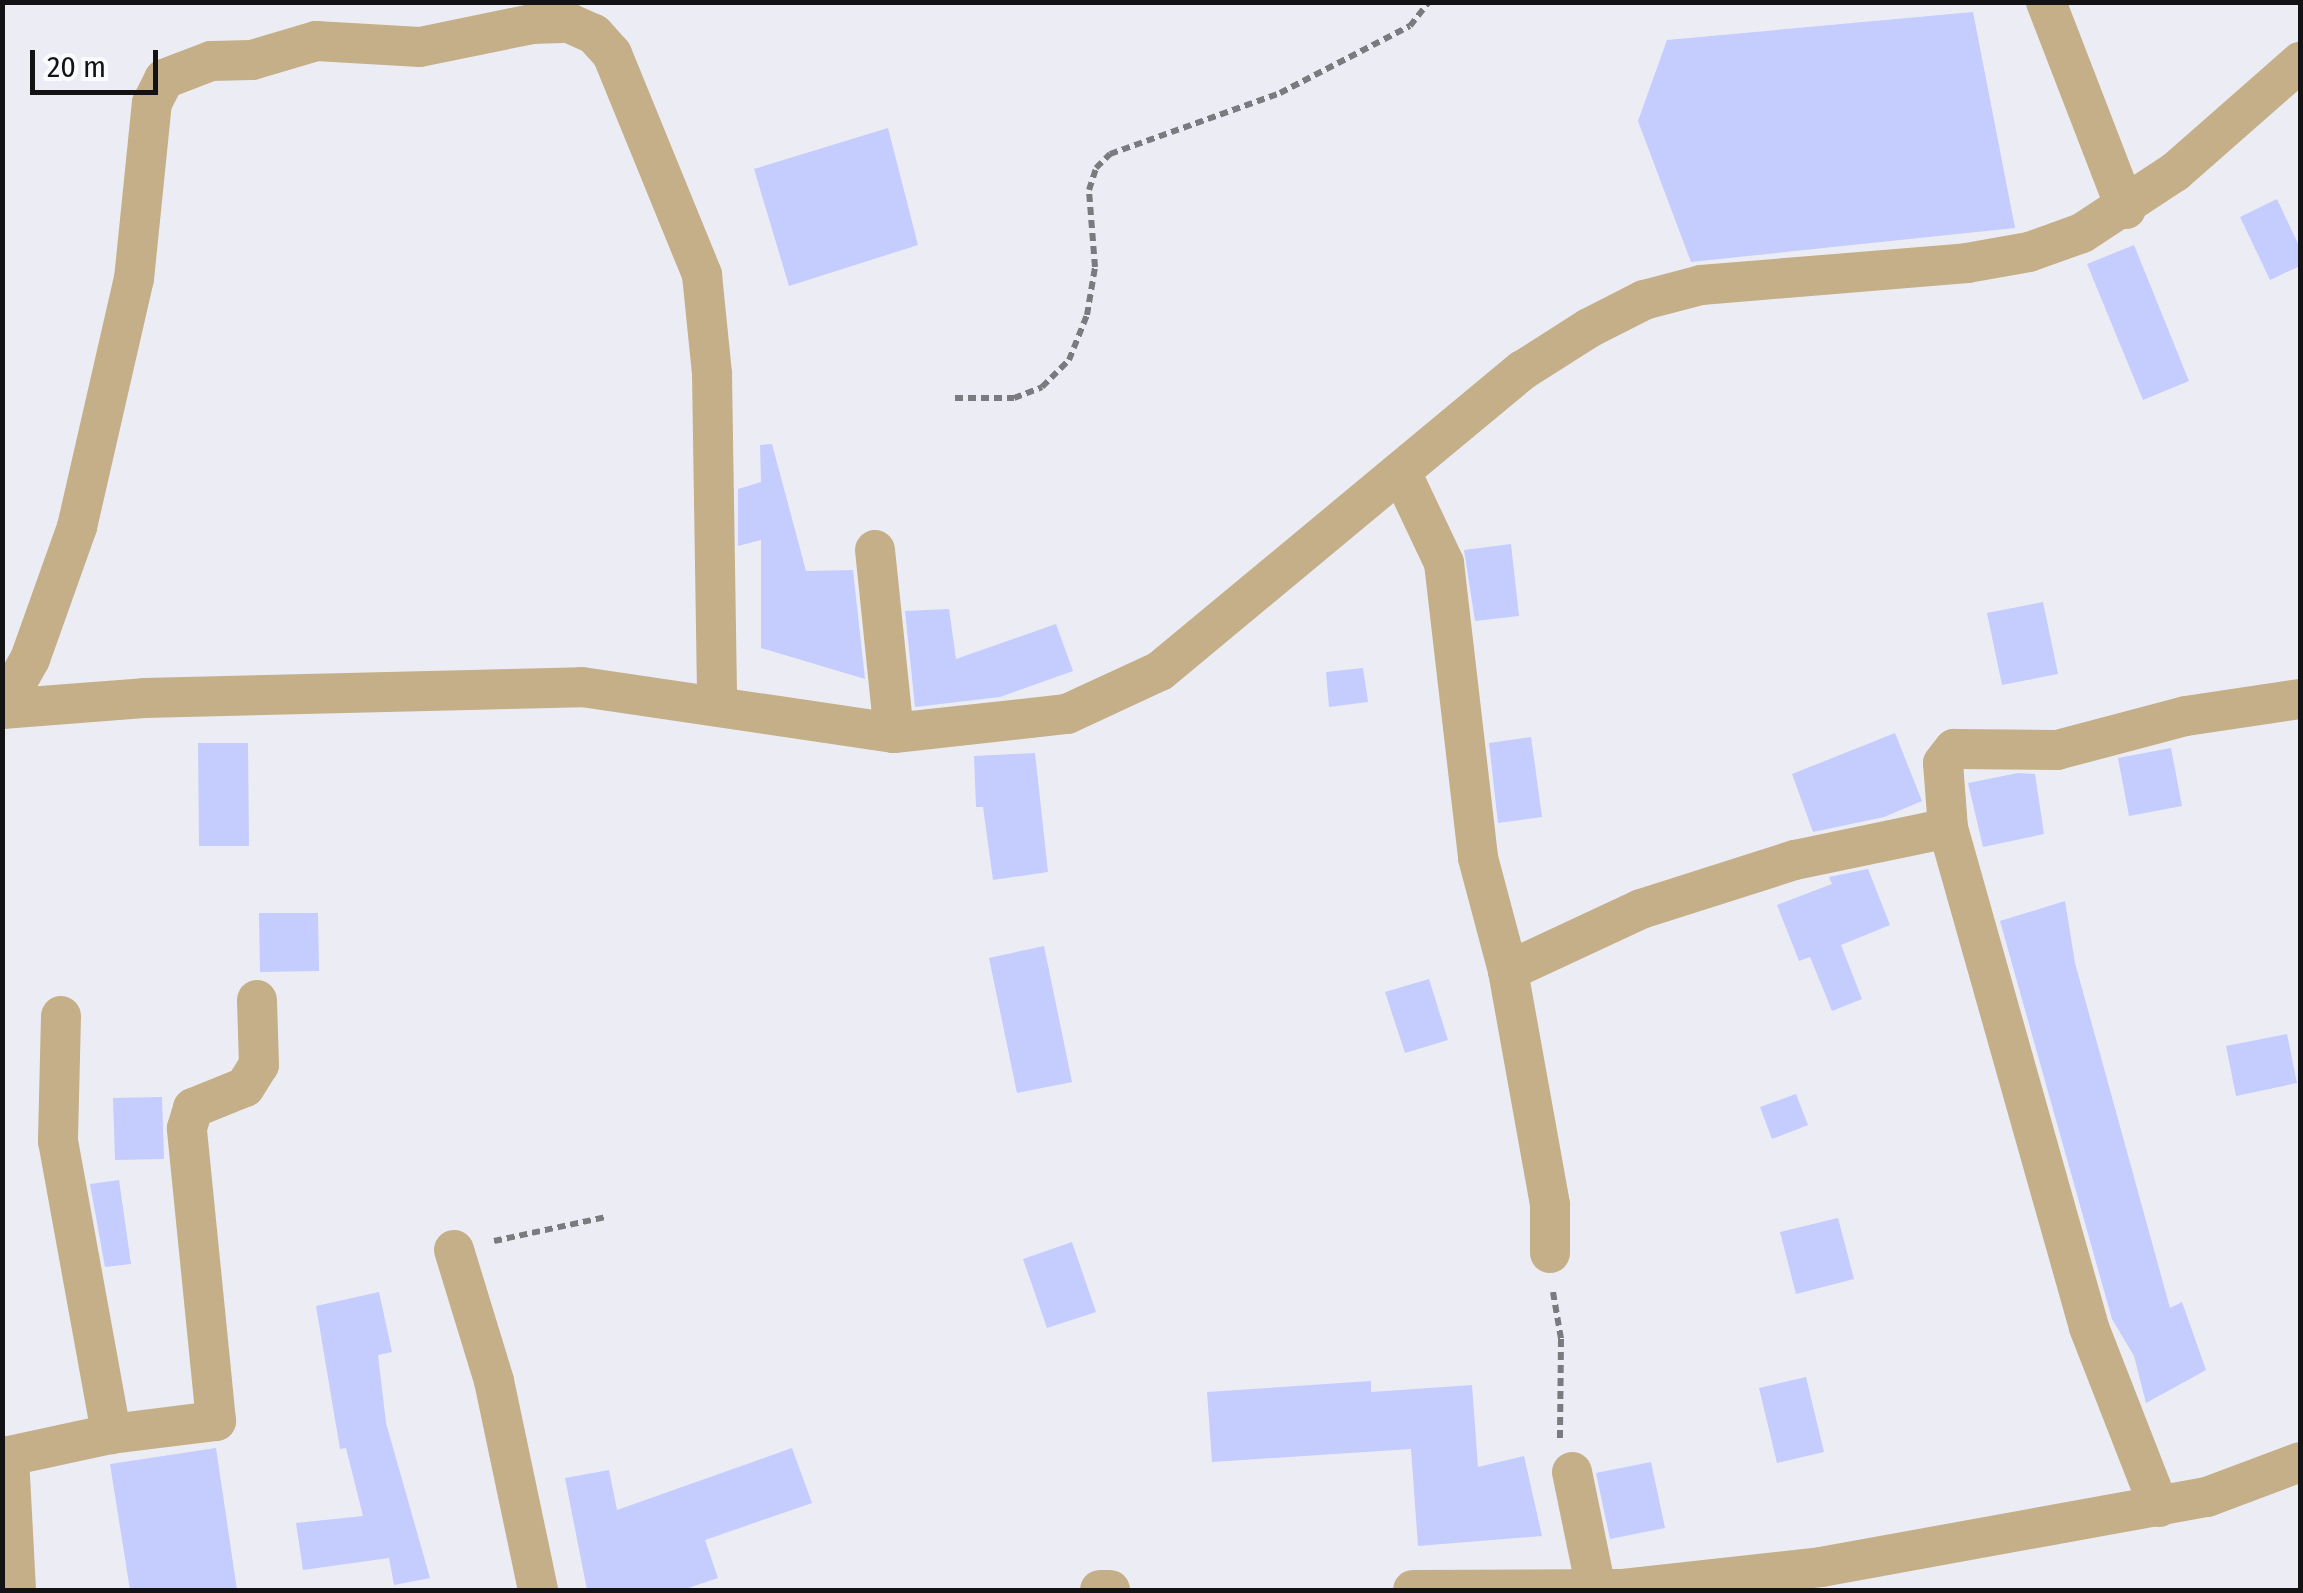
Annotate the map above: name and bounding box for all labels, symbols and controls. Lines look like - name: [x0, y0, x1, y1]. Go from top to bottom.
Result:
- scale bar: [35, 30, 162, 92]
- text: 20 m: [47, 49, 106, 85]

